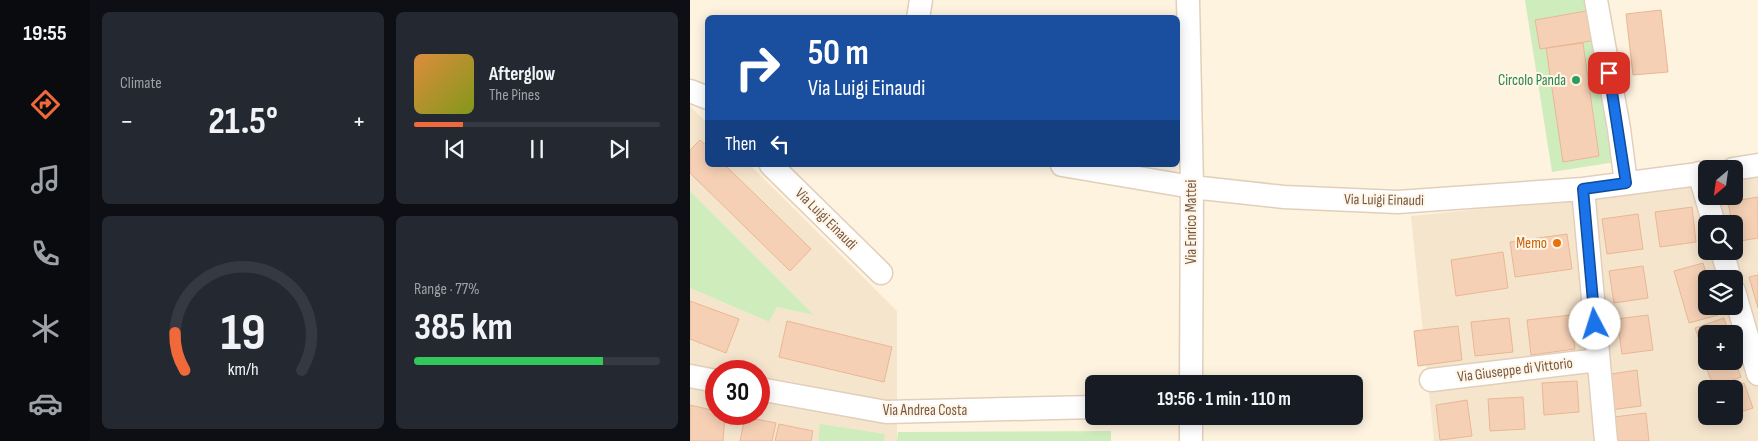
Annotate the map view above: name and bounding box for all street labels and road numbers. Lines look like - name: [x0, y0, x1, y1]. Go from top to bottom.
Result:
- street label: Via Enrico Mattei: [1182, 180, 1201, 264]
- street label: Via Luigi Einaudi: [791, 184, 861, 254]
- street label: Via Luigi Einaudi: [1344, 190, 1424, 210]
- street label: Via Giuseppe di Vittorio: [1456, 353, 1574, 387]
- street label: Via Andrea Costa: [883, 401, 967, 420]

